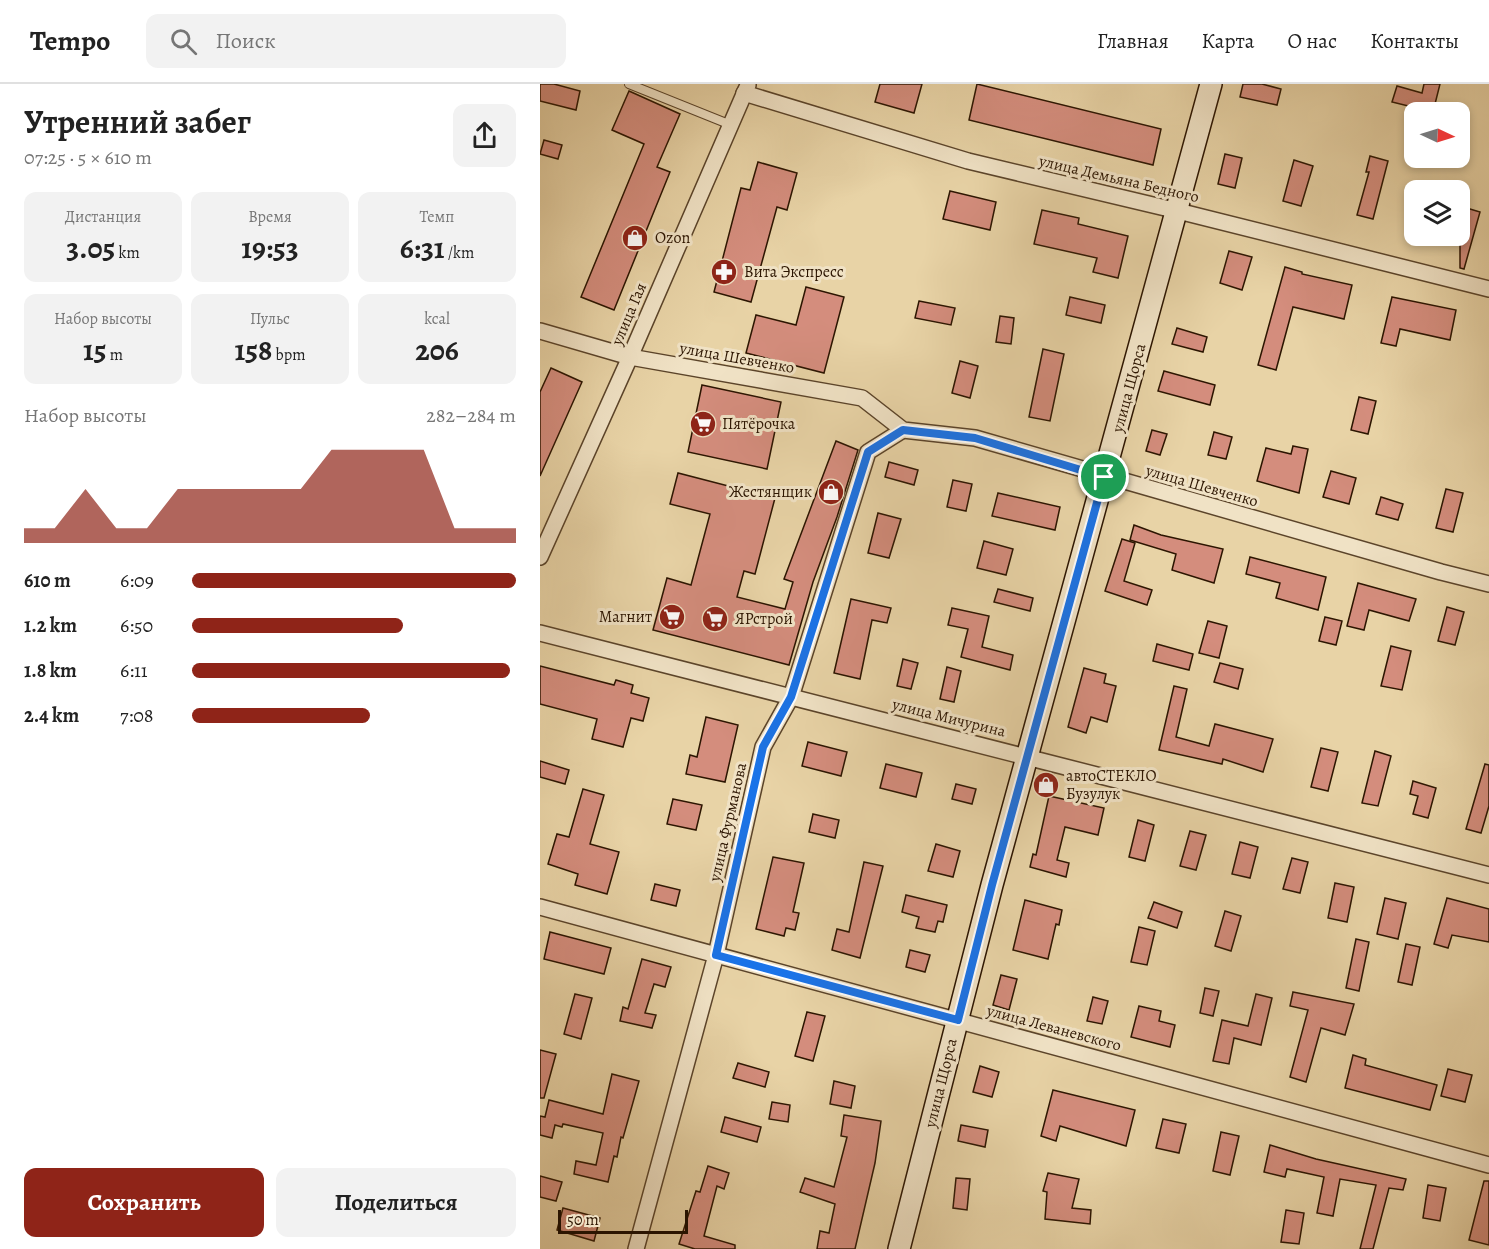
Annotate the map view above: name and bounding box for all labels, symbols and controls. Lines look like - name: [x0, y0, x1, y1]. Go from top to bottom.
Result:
- search box: [146, 14, 566, 68]
- text: Tempo: [30, 22, 110, 60]
- icon: search: [167, 25, 200, 58]
- text: Поиск: [215, 26, 276, 56]
- text: Главная: [1097, 27, 1169, 55]
- text: Карта: [1202, 27, 1254, 55]
- text: О нас: [1287, 27, 1337, 55]
- text: Контакты: [1370, 27, 1459, 55]
- text: Утренний забег: [24, 99, 251, 144]
- north arrow: [1404, 102, 1470, 168]
- map controls: [1404, 102, 1470, 246]
- button: share: [453, 104, 516, 167]
- text: 07:25 · 5 × 610 m: [24, 144, 152, 171]
- street label: улица Демьяна Бедного: [1036, 150, 1201, 208]
- button: layers: [1404, 180, 1470, 246]
- text: Дистанция: [65, 206, 141, 228]
- text: Время: [248, 206, 292, 228]
- text: Темп: [420, 206, 454, 228]
- shop icon: Ozon: [620, 223, 650, 253]
- place label: Ozon: [655, 227, 690, 249]
- text: 3.05: [66, 228, 115, 268]
- text: 19:53: [241, 228, 299, 268]
- text: 6:31: [400, 228, 445, 268]
- text: km: [115, 242, 140, 264]
- text: /km: [445, 242, 474, 264]
- pharmacy icon: Вита Экспресс: [709, 257, 739, 287]
- place label: Вита Экспресс: [744, 261, 844, 283]
- street label: улица Гая: [606, 279, 652, 350]
- text: Набор высоты: [54, 308, 152, 330]
- text: Пульс: [250, 308, 290, 330]
- text: kcal: [424, 308, 450, 330]
- text: 15: [83, 330, 107, 370]
- text: 158: [234, 330, 272, 370]
- text: 206: [415, 330, 459, 370]
- street label: улица Шевченко: [677, 337, 796, 379]
- street label: улица Щорса: [1106, 340, 1152, 436]
- text: m: [107, 344, 123, 366]
- text: bpm: [272, 344, 306, 366]
- text: Набор высоты: [24, 402, 147, 429]
- text: 282–284 m: [426, 402, 516, 429]
- supermarket icon: Пятёрочка: [688, 409, 718, 439]
- place label: Пятёрочка: [722, 413, 796, 435]
- pin: [1078, 451, 1129, 502]
- street label: улица Шевченко: [1142, 459, 1261, 513]
- icon: arrive: [1087, 460, 1120, 493]
- shop icon: Жестянщик: [816, 477, 846, 507]
- place label: Жестянщик: [729, 481, 812, 503]
- text: 610 m: [24, 567, 71, 594]
- text: 6:09: [120, 567, 154, 594]
- supermarket icon: Магнит: [657, 602, 687, 632]
- supermarket icon: ЯРстрой: [700, 604, 730, 634]
- place label: Магнит: [599, 606, 652, 628]
- place label: ЯРстрой: [735, 608, 793, 630]
- text: 1.2 km: [24, 612, 77, 639]
- text: 6:50: [120, 612, 153, 639]
- text: 1.8 km: [24, 657, 77, 684]
- text: 6:11: [120, 657, 148, 684]
- street label: улица Мичурина: [889, 693, 1009, 743]
- text: 2.4 km: [24, 702, 79, 729]
- text: 7:08: [120, 702, 154, 729]
- street label: улица Фурманова: [703, 760, 753, 885]
- place label: автоСТЕКЛО Бузулук: [1066, 765, 1157, 805]
- shop icon: автоСТЕКЛО Бузулук: [1031, 770, 1061, 800]
- street label: улица Леваневского: [983, 999, 1124, 1057]
- street label: улица Щорса: [919, 1035, 963, 1131]
- button: Сохранить: [24, 1168, 264, 1237]
- button: Поделиться: [276, 1168, 516, 1237]
- scale bar: [558, 1207, 688, 1234]
- text: 50 m: [567, 1209, 599, 1231]

